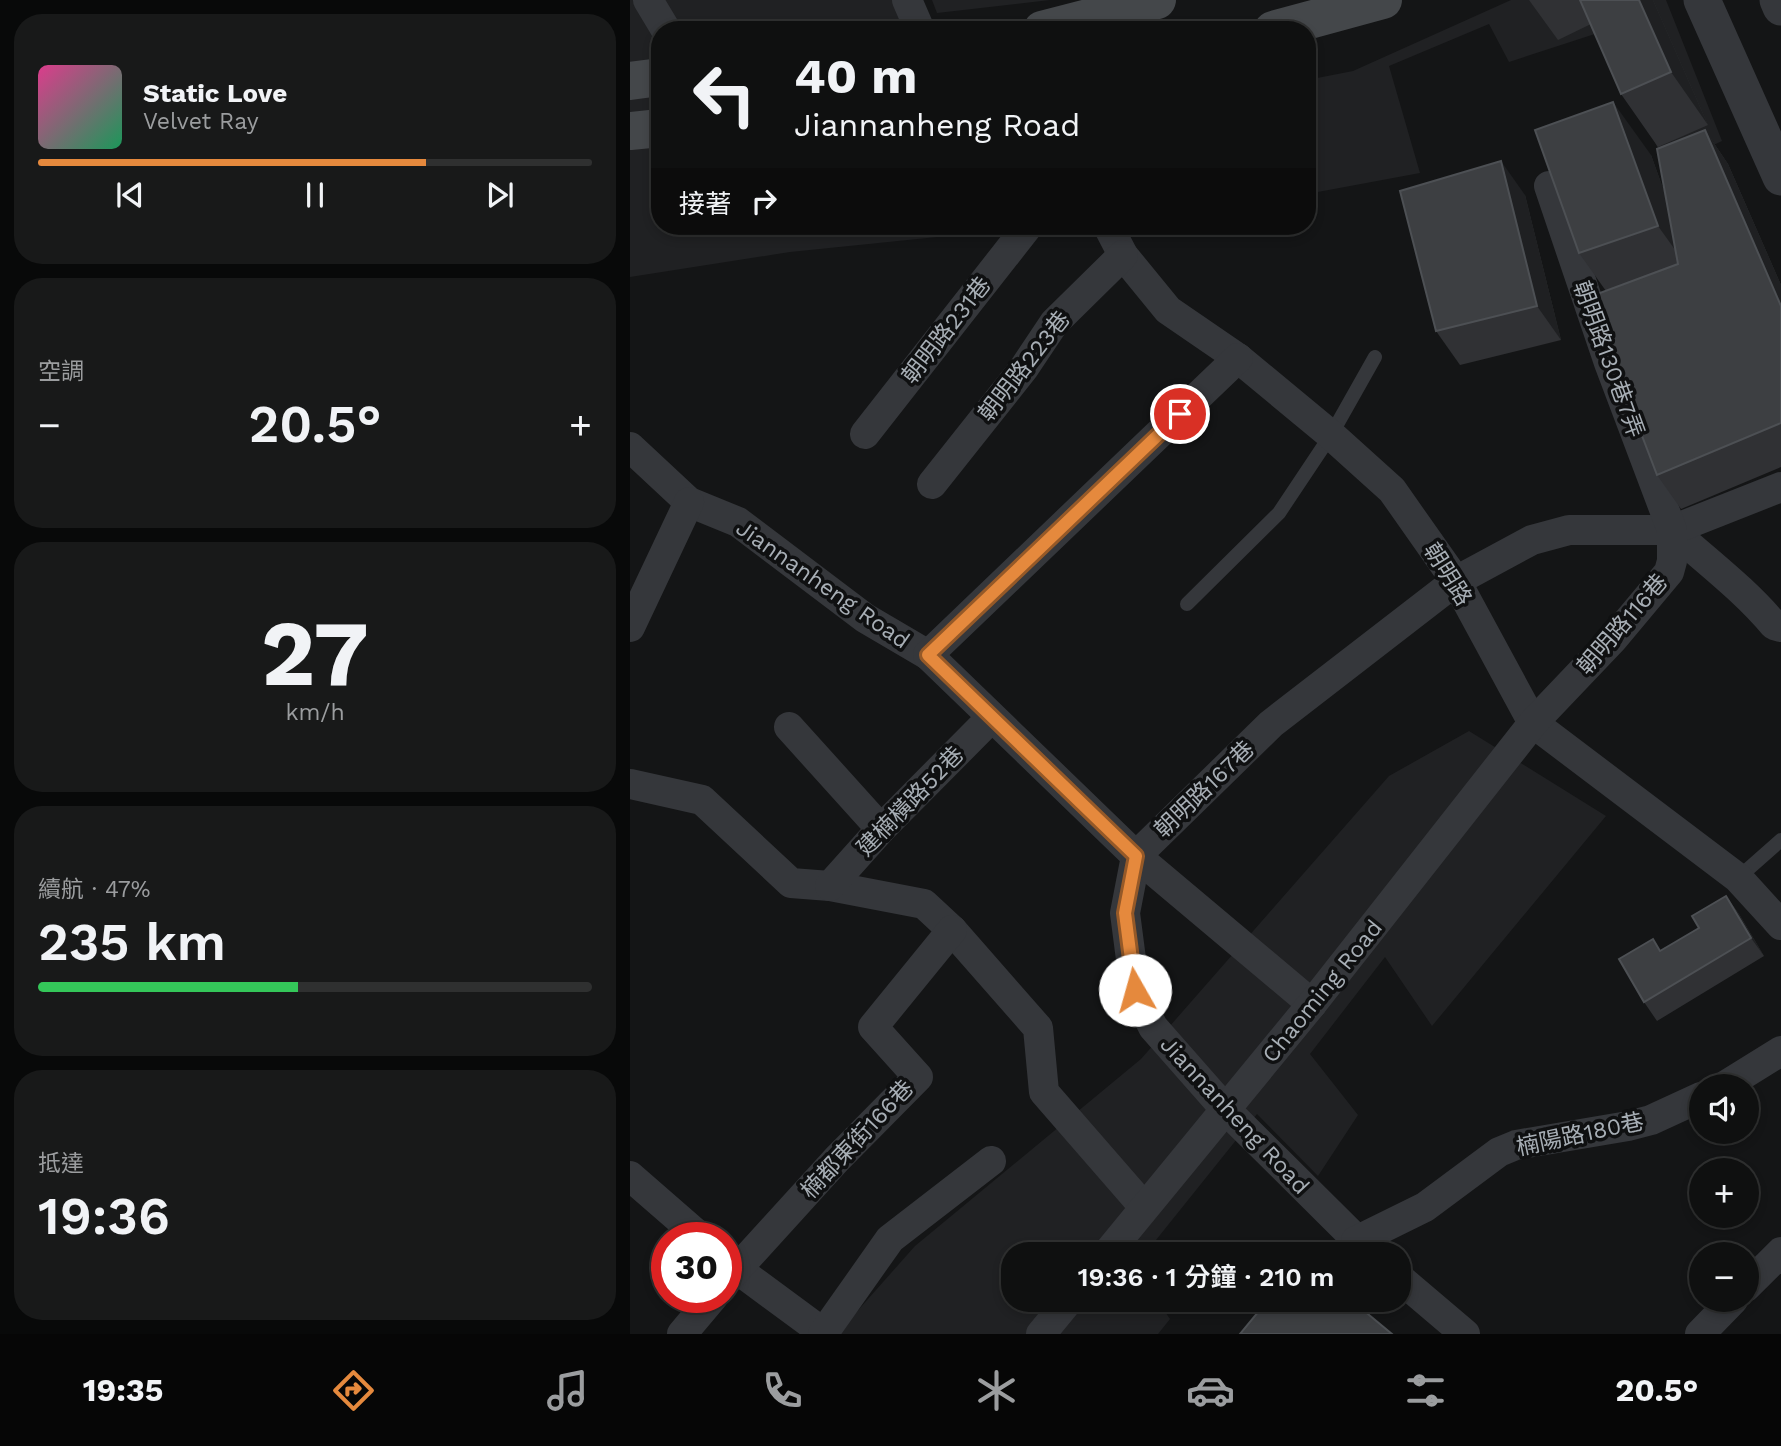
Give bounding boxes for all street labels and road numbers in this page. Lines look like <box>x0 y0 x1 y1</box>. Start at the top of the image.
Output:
street label: 朝明路231巷 <box>896 272 996 389</box>
street label: 朝明路130巷7弄 <box>1568 277 1649 441</box>
street label: 朝明路223巷 <box>973 306 1076 427</box>
street label: Jiannanheng Road <box>731 514 915 654</box>
street label: 朝明路 <box>1418 538 1477 611</box>
street label: 朝明路116巷 <box>1572 569 1673 680</box>
street label: 朝明路167巷 <box>1149 735 1260 843</box>
street label: 建楠橫路52巷 <box>851 741 969 862</box>
street label: Chaoming Road <box>1257 915 1388 1068</box>
street label: Jiannanheng Road <box>1155 1031 1315 1200</box>
street label: 楠都東街166巷 <box>796 1075 919 1204</box>
street label: 楠陽路180巷 <box>1514 1108 1646 1161</box>

